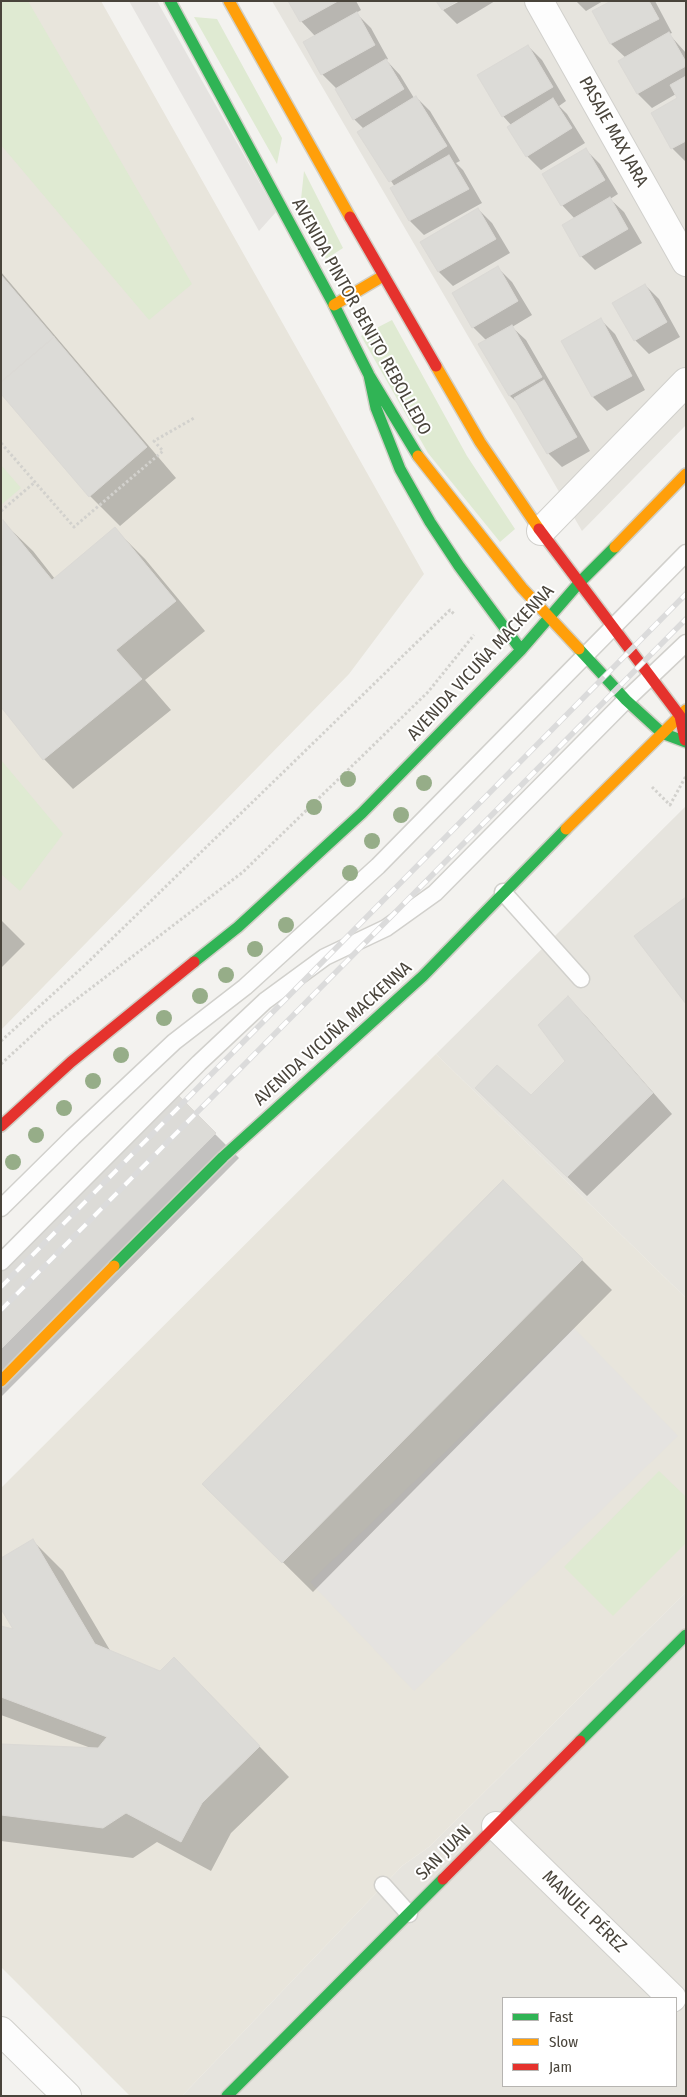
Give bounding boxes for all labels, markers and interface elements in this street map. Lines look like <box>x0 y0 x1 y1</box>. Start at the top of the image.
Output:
street label: PASAJE MAX JARA <box>574 73 652 191</box>
street label: AVENIDA PINTOR BENITO REBOLLEDO <box>287 195 435 439</box>
street label: AVENIDA VICUÑA MACKENNA <box>403 581 559 745</box>
street label: AVENIDA VICUÑA MACKENNA <box>250 957 416 1111</box>
street label: SAN JUAN <box>412 1821 476 1885</box>
street label: MANUEL PÉREZ <box>537 1866 631 1958</box>
legend <box>502 1997 677 2087</box>
text: Fast <box>549 2008 573 2026</box>
text: Slow <box>549 2033 578 2051</box>
text: Jam <box>549 2058 572 2076</box>

